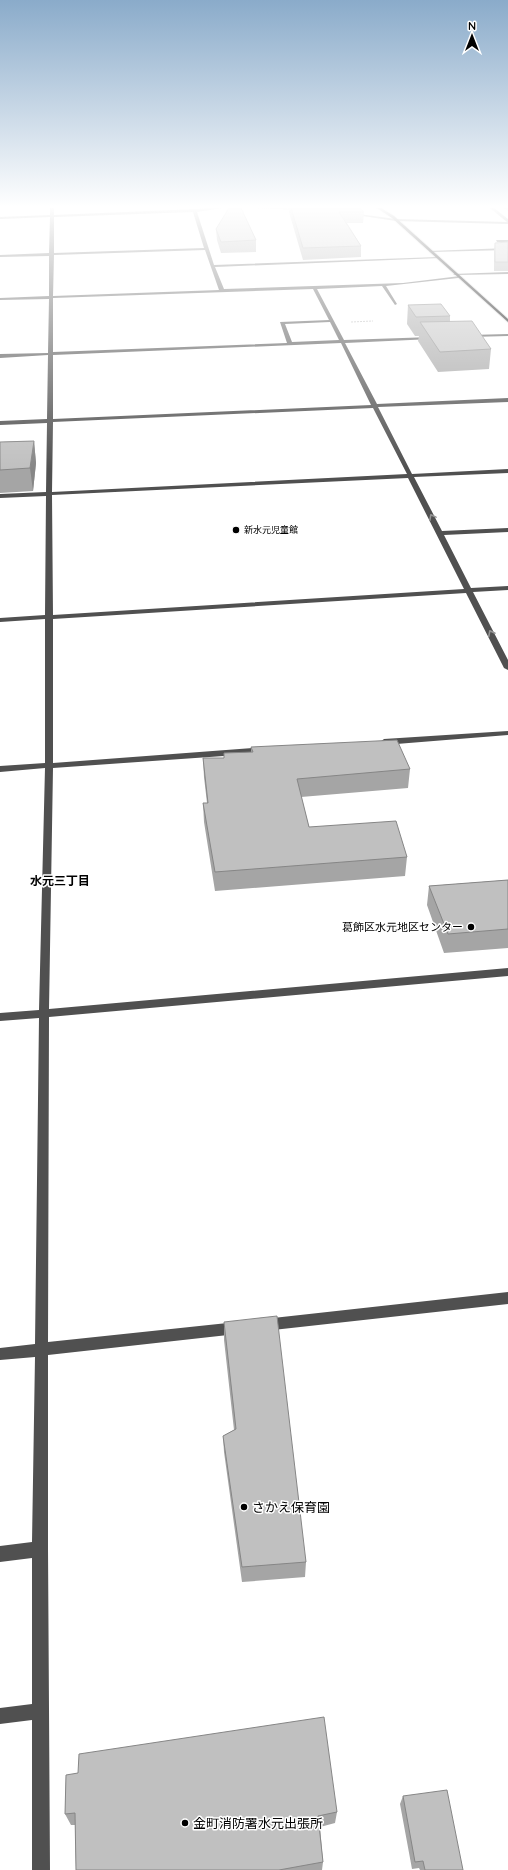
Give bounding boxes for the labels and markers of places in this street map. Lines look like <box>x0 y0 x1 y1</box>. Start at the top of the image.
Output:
place label: 新水元児童館 <box>244 524 298 535</box>
marker: 新水元児童館 <box>231 525 241 535</box>
place label: 葛飾区水元地区センター <box>342 920 463 934</box>
marker: 葛飾区水元地区センター <box>466 922 476 932</box>
place label: さかえ保育園 <box>252 1499 330 1515</box>
marker: さかえ保育園 <box>239 1502 249 1512</box>
place label: 金町消防署水元出張所 <box>193 1815 323 1831</box>
marker: 金町消防署水元出張所 <box>180 1818 190 1828</box>

